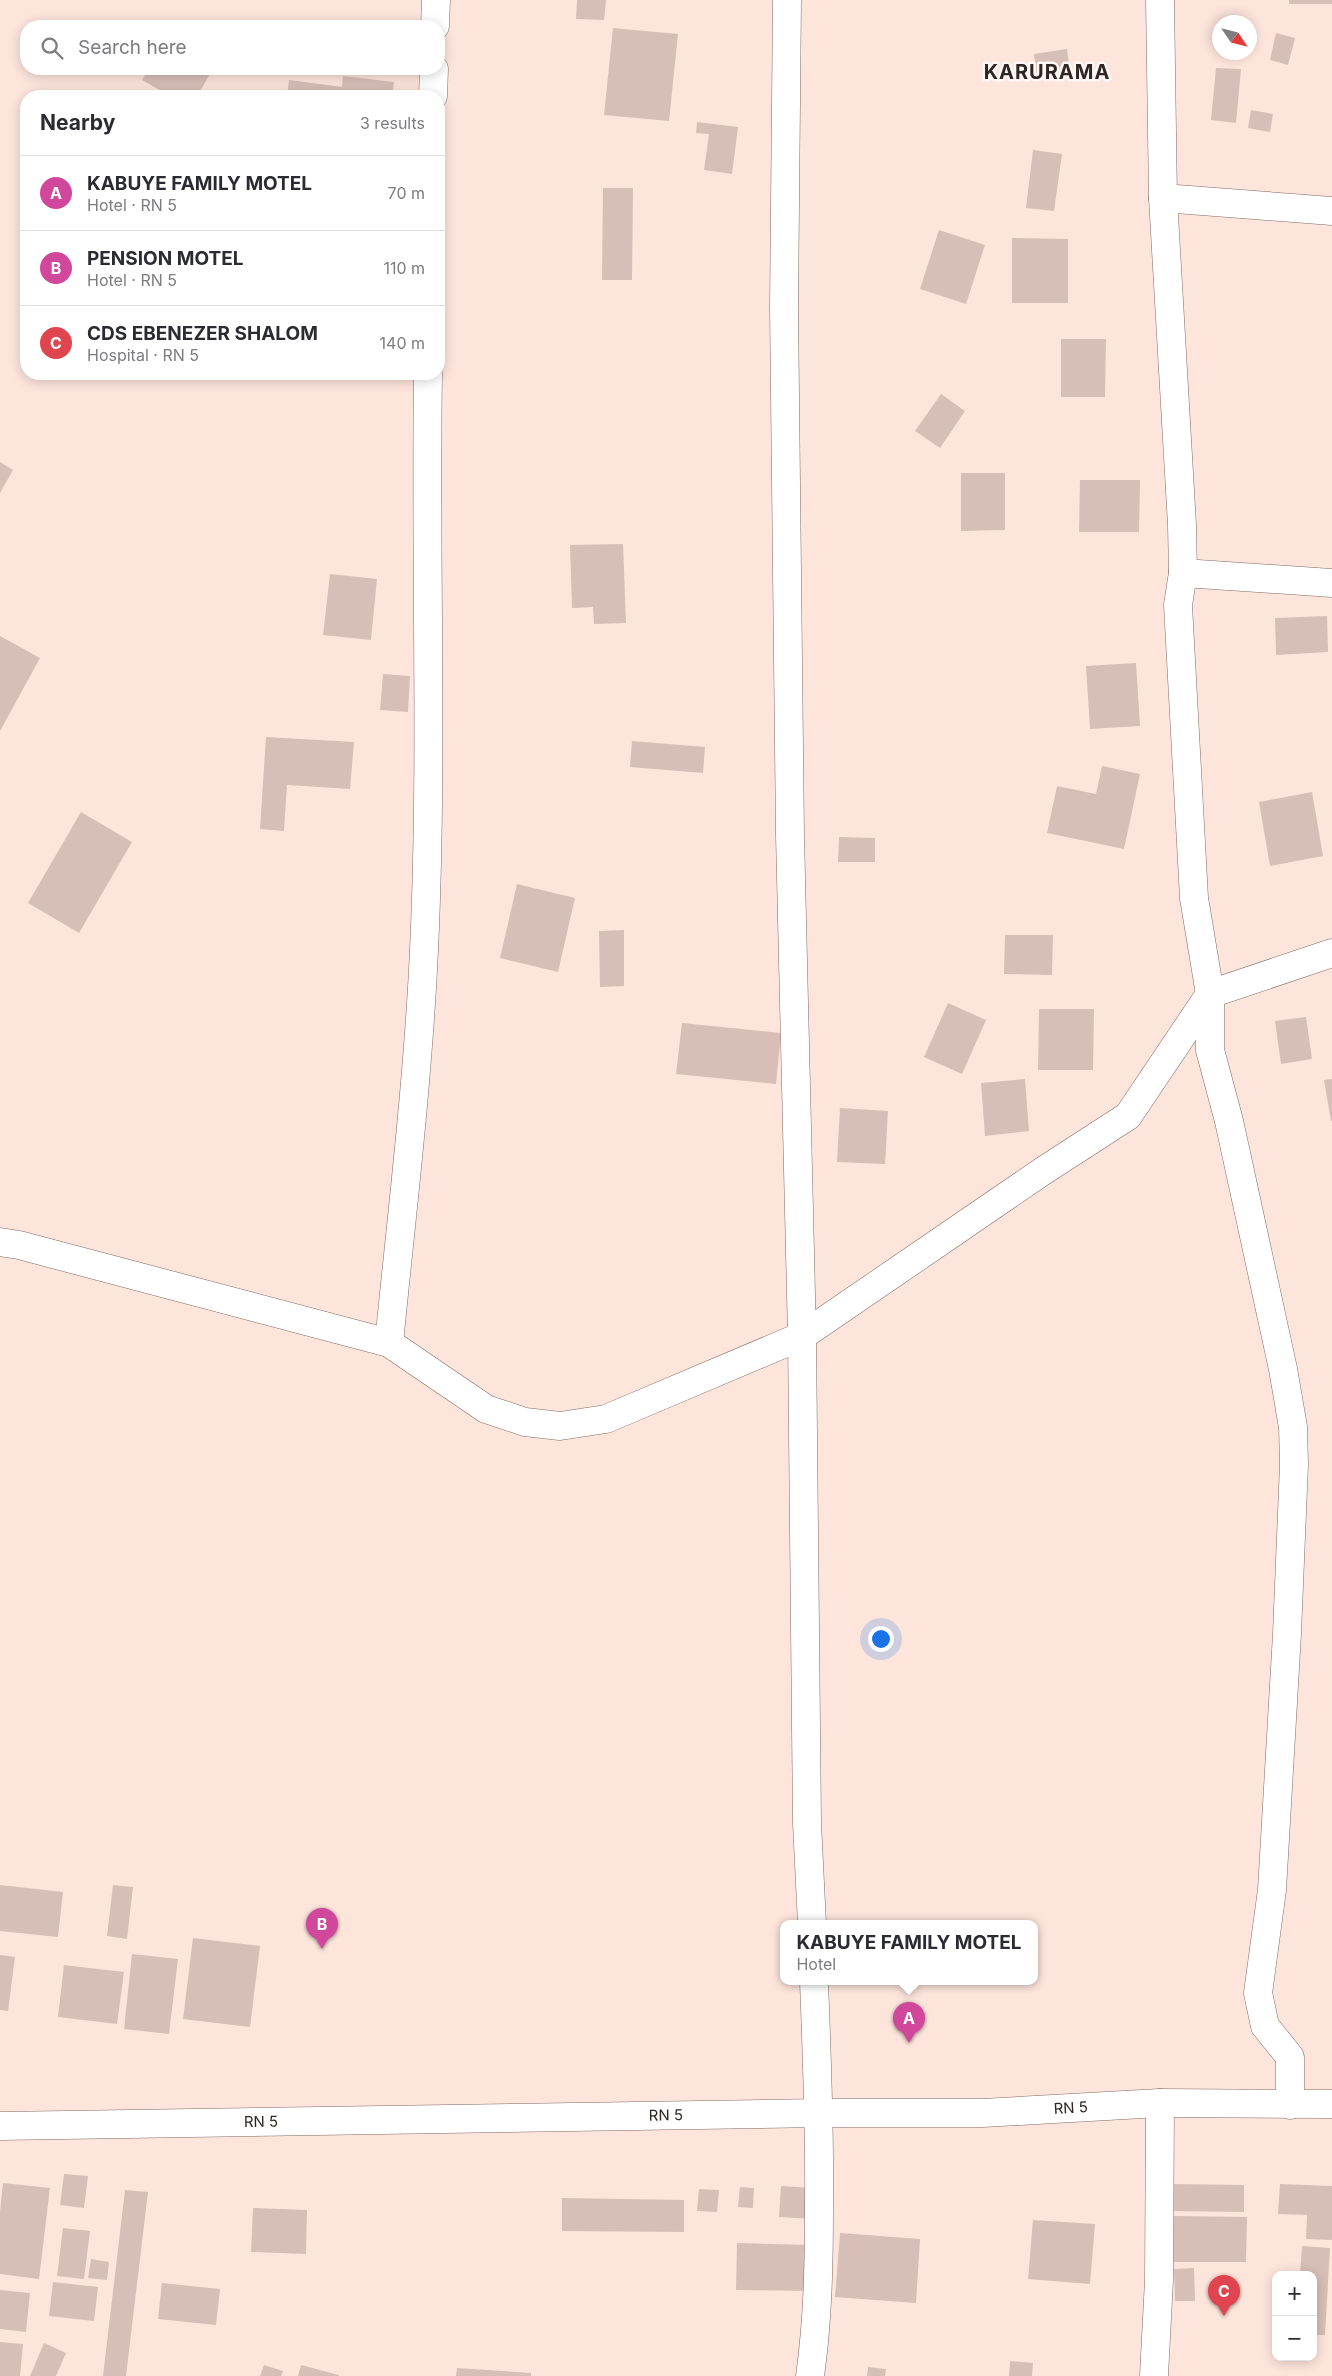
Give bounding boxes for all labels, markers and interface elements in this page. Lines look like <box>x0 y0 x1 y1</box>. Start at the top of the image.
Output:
north arrow <box>1212 15 1257 60</box>
search box <box>20 20 445 75</box>
icon: search <box>38 34 66 62</box>
text: Search here <box>78 36 187 59</box>
district label: KARURAMA <box>984 60 1110 84</box>
text: Nearby <box>40 110 115 135</box>
text: 3 results <box>360 113 425 133</box>
text: KABUYE FAMILY MOTEL <box>87 172 312 195</box>
text: A <box>50 183 62 203</box>
text: 70 m <box>388 183 425 203</box>
text: Hotel · RN 5 <box>87 195 177 215</box>
text: PENSION MOTEL <box>87 247 243 270</box>
text: B <box>51 258 61 278</box>
text: 110 m <box>383 258 425 278</box>
text: Hotel · RN 5 <box>87 270 177 290</box>
text: CDS EBENEZER SHALOM <box>87 322 318 345</box>
text: C <box>50 333 62 353</box>
text: 140 m <box>380 333 425 353</box>
text: Hospital · RN 5 <box>87 345 199 365</box>
your location <box>868 1626 894 1652</box>
pin: B <box>306 1908 338 1949</box>
popup <box>780 1920 1038 1985</box>
text: KABUYE FAMILY MOTEL <box>796 1931 1022 1954</box>
text: Hotel <box>796 1954 836 1974</box>
pin: A <box>893 2002 925 2043</box>
street label: RN 5 <box>1053 2097 1088 2118</box>
street label: RN 5 <box>649 2105 683 2125</box>
street label: RN 5 <box>244 2112 278 2131</box>
map controls <box>1272 2271 1317 2361</box>
button: + <box>1272 2271 1317 2316</box>
pin: C <box>1208 2275 1240 2316</box>
button: − <box>1272 2316 1317 2361</box>

